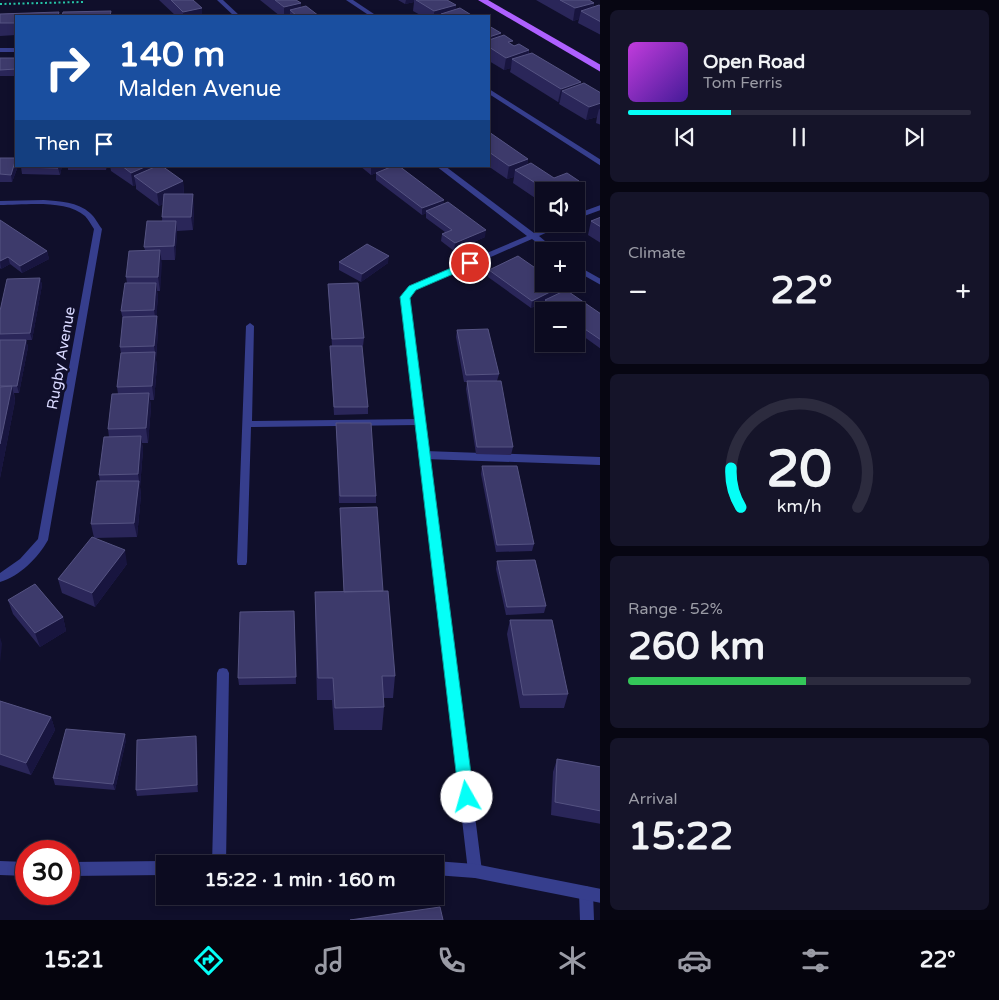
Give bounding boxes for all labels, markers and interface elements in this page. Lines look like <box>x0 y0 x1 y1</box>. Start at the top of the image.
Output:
text: 140 m <box>118 34 225 76</box>
icon: right <box>35 35 100 100</box>
text: Open Road <box>703 51 805 73</box>
text: Tom Ferris <box>703 73 782 93</box>
text: Malden Avenue <box>118 76 281 102</box>
icon: previous <box>671 123 699 151</box>
icon: pause <box>785 123 813 151</box>
icon: next <box>900 123 928 151</box>
icon: arrive <box>90 130 118 158</box>
text: Then <box>35 133 80 155</box>
map controls <box>535 182 585 352</box>
button: sound <box>535 182 585 232</box>
pin <box>449 242 491 284</box>
button: + <box>535 242 585 292</box>
text: Climate <box>628 243 686 263</box>
icon: arrive <box>456 249 484 277</box>
text: 22° <box>771 268 833 314</box>
text: − <box>628 275 648 309</box>
text: + <box>955 275 971 309</box>
button: − <box>535 302 585 352</box>
street label: Rugby Avenue <box>43 305 79 411</box>
text: 20 <box>767 438 832 501</box>
text: km/h <box>777 496 822 517</box>
text: Range · 52% <box>628 599 723 619</box>
text: 260 km <box>628 624 765 670</box>
position arrow <box>440 770 492 822</box>
text: Arrival <box>628 789 677 809</box>
text: 15:22 <box>628 814 733 860</box>
speed limit sign: 30 <box>15 840 80 905</box>
text: 15:22 · 1 min · 160 m <box>204 869 396 891</box>
icon: directions <box>191 943 226 978</box>
icon: music <box>312 943 347 978</box>
icon: phone <box>434 943 469 978</box>
icon: climate <box>555 943 590 978</box>
icon: car <box>677 943 712 978</box>
icon: filters <box>798 943 833 978</box>
text: 15:21 <box>43 947 104 973</box>
text: 22° <box>920 947 956 973</box>

